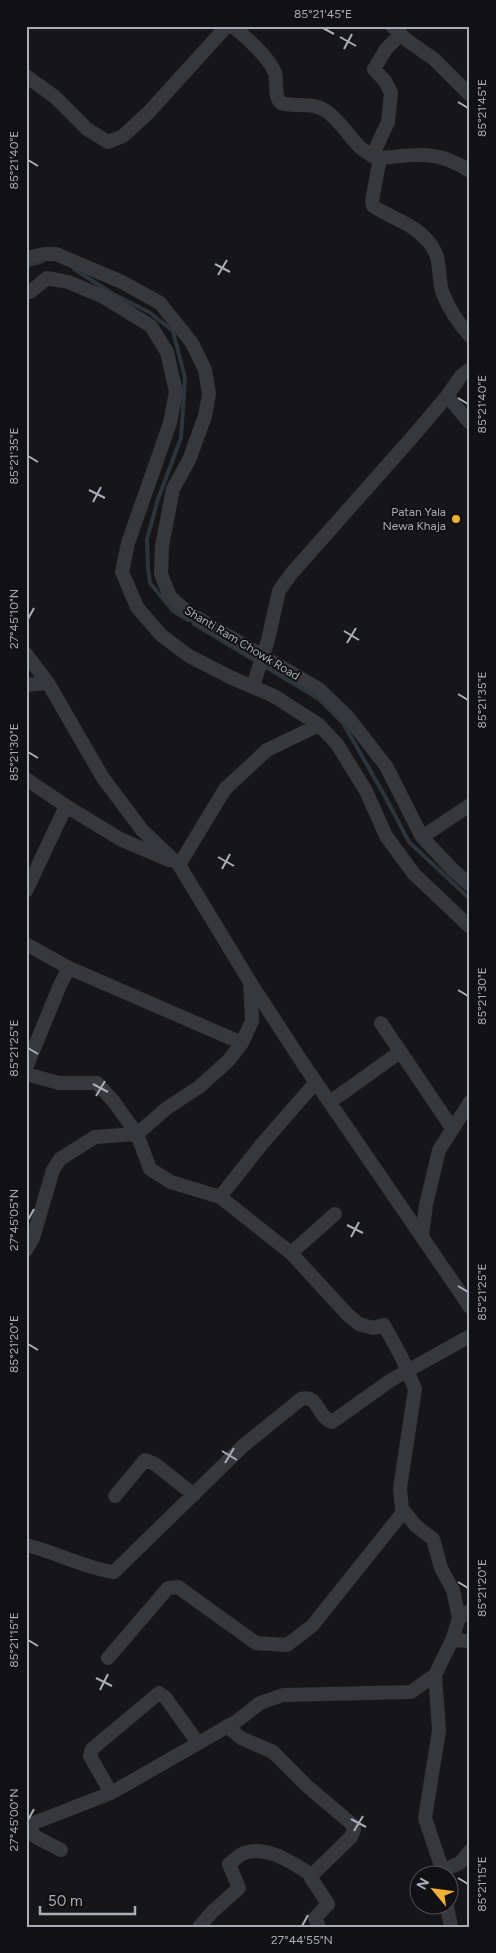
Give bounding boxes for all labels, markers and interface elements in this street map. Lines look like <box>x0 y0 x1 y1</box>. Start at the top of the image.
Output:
text: 85°21'45"E <box>294 7 352 21</box>
text: 85°21'45"E <box>475 79 489 137</box>
text: 85°21'40"E <box>7 131 21 189</box>
text: 85°21'40"E <box>475 375 489 433</box>
text: 85°21'35"E <box>7 427 21 485</box>
place label: Patan Yala Newa Khaja <box>382 505 446 533</box>
marker: Patan Yala Newa Khaja <box>450 513 462 525</box>
text: 27°45'10"N <box>7 589 21 649</box>
street label: Shanti Ram Chowk Road <box>182 603 302 683</box>
text: 85°21'35"E <box>475 671 489 729</box>
text: 85°21'30"E <box>7 723 21 781</box>
text: 85°21'30"E <box>475 967 489 1025</box>
text: 85°21'25"E <box>7 1019 21 1077</box>
text: 27°45'05"N <box>7 1189 21 1251</box>
text: 85°21'25"E <box>475 1263 489 1321</box>
text: 85°21'20"E <box>7 1315 21 1373</box>
text: 85°21'20"E <box>475 1559 489 1617</box>
text: 85°21'15"E <box>7 1612 21 1668</box>
text: 27°45'00"N <box>7 1789 21 1851</box>
text: 85°21'15"E <box>475 1856 489 1912</box>
north arrow <box>408 1866 458 1916</box>
text: N <box>413 1875 433 1893</box>
scale bar <box>40 1883 135 1915</box>
text: 50 m <box>48 1892 83 1910</box>
text: 27°44'55"N <box>271 1933 333 1947</box>

